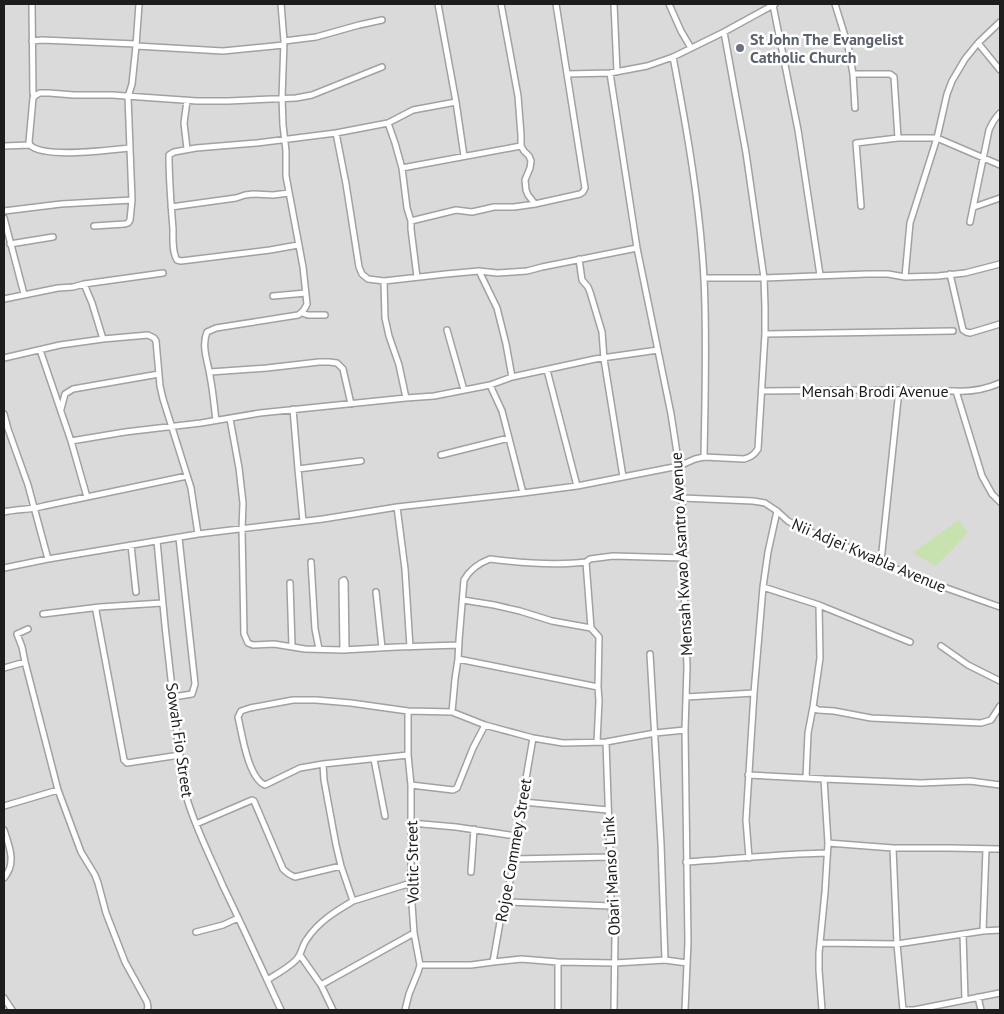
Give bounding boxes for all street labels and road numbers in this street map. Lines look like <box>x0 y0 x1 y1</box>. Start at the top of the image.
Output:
street label: Mensah Brodi Avenue <box>801 381 949 401</box>
street label: Mensah Kwao Asantro Avenue <box>666 452 696 656</box>
street label: Nii Adjei Kwabla Avenue <box>789 513 949 597</box>
street label: Sowah Fio Street <box>162 681 198 799</box>
street label: Rojoe Commey Street <box>491 776 536 923</box>
street label: Obari Manso Link <box>598 816 624 936</box>
street label: Voltic Street <box>401 820 423 905</box>

